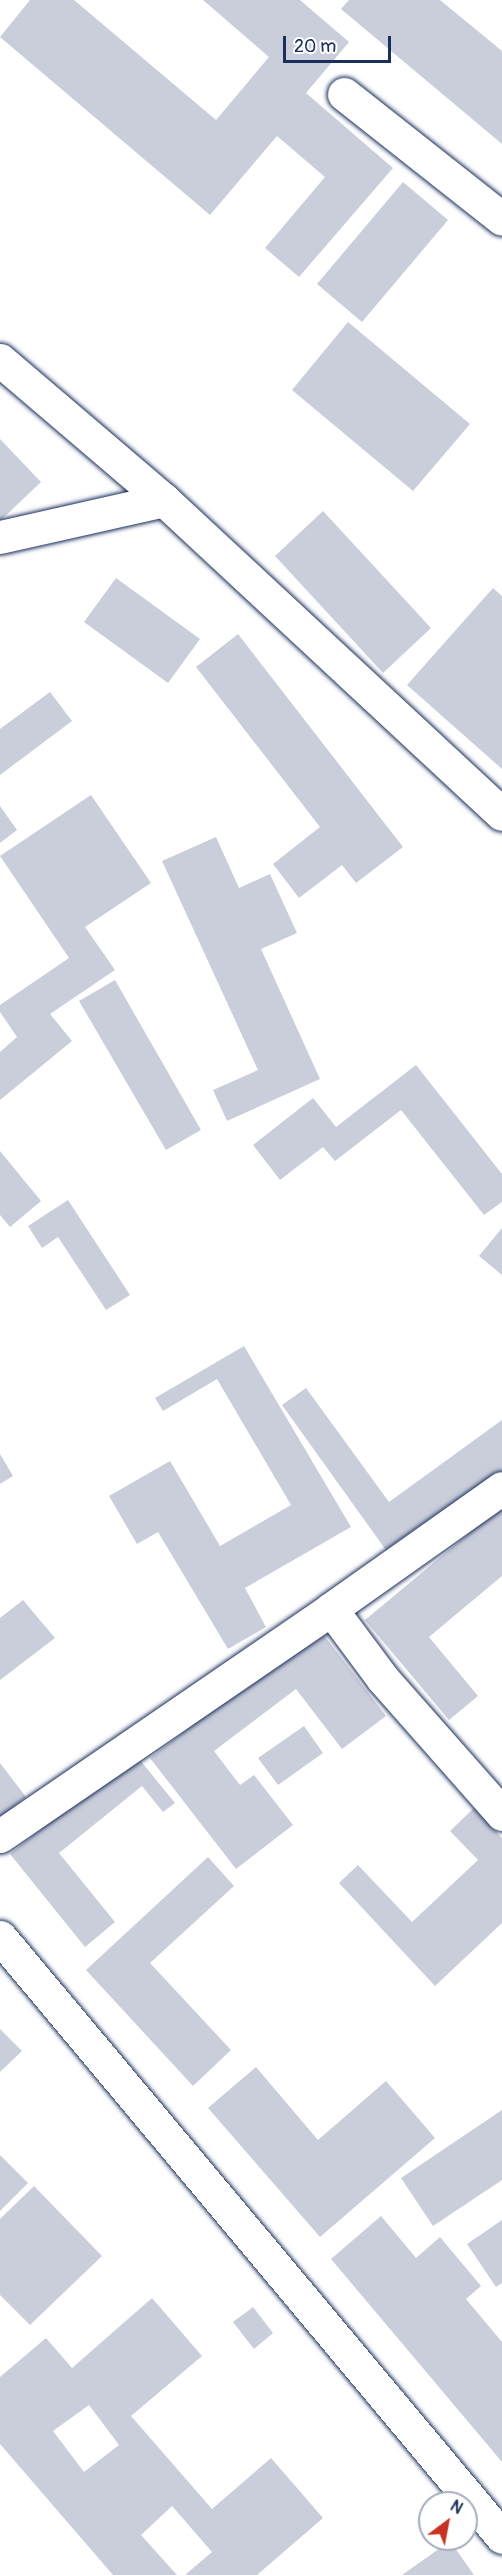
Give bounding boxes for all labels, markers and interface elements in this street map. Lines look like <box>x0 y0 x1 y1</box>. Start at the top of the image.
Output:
scale bar <box>286 24 394 62</box>
text: 20 m <box>294 35 336 58</box>
north arrow <box>418 2491 478 2551</box>
text: N <box>447 2496 466 2519</box>

